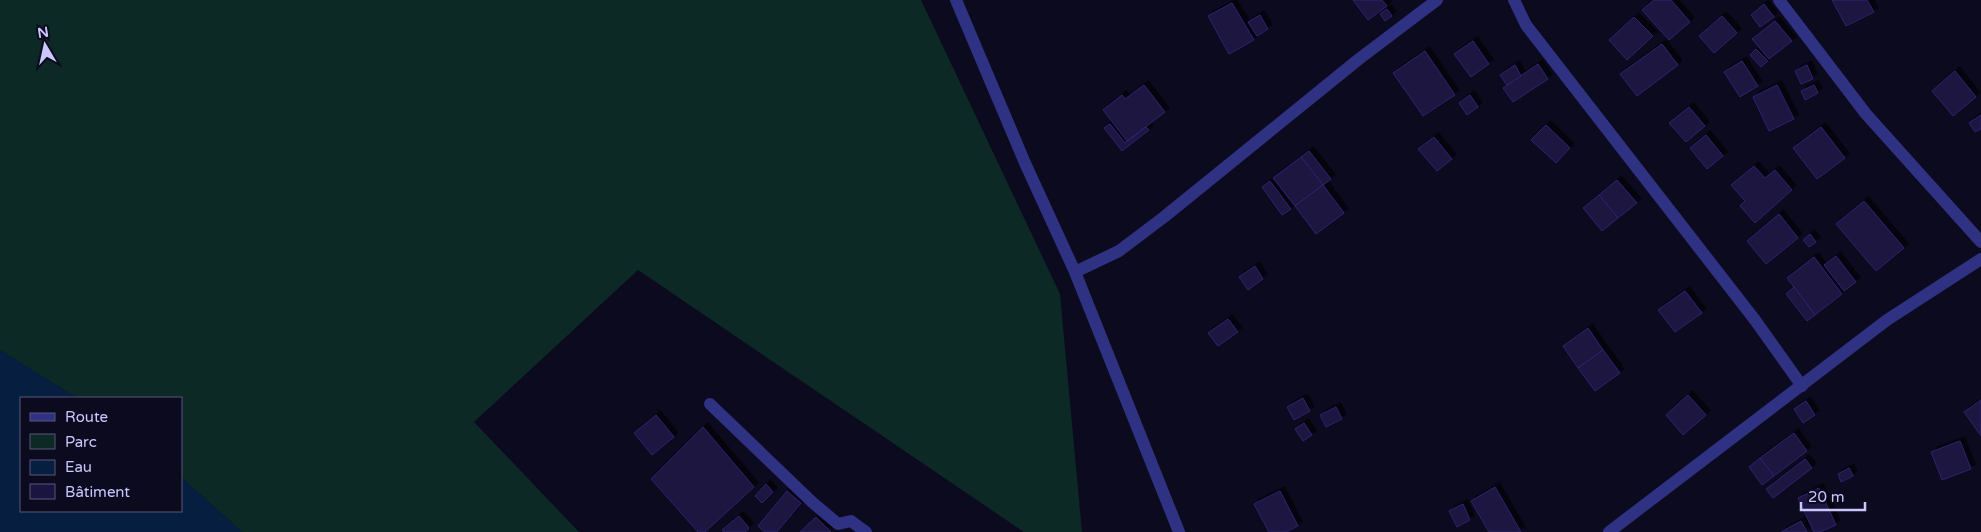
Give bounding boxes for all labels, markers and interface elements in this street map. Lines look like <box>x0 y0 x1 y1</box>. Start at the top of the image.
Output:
north arrow <box>20 20 70 70</box>
text: N <box>36 23 50 42</box>
legend <box>20 397 182 512</box>
text: Route <box>65 408 108 426</box>
text: Parc <box>65 433 97 451</box>
text: Eau <box>65 458 92 476</box>
scale bar <box>1801 480 1865 512</box>
text: Bâtiment <box>65 483 130 501</box>
text: 20 m <box>1808 488 1845 506</box>

